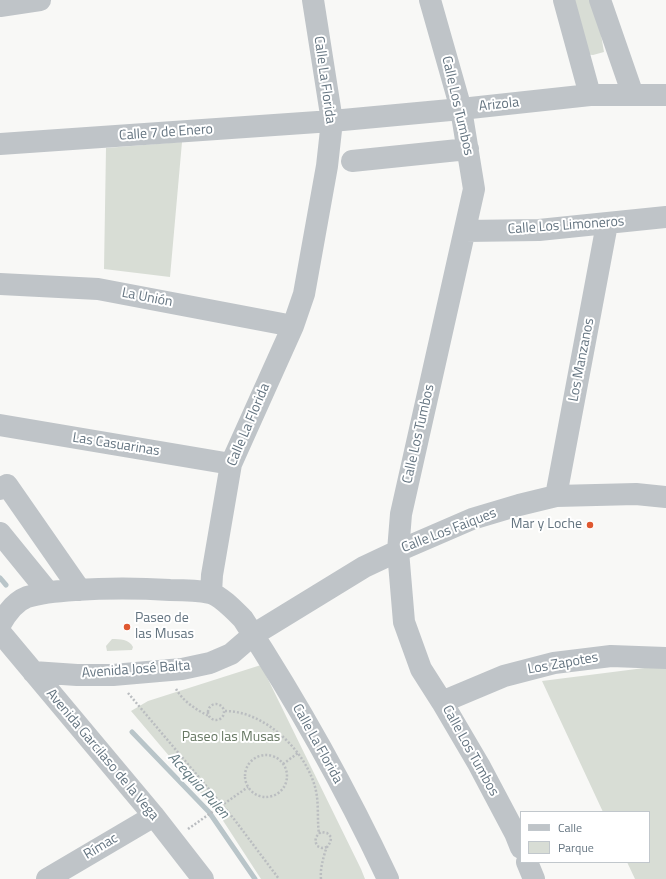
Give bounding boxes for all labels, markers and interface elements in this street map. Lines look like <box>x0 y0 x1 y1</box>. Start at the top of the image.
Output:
street label: Calle La Florida <box>310 35 338 125</box>
street label: Calle Los Tumbos <box>437 55 477 157</box>
street label: Arizola <box>478 95 520 115</box>
street label: Calle 7 de Enero <box>118 121 214 145</box>
street label: Calle Los Limoneros <box>507 214 625 238</box>
street label: La Unión <box>120 285 174 311</box>
street label: Los Manzanos <box>566 317 598 403</box>
street label: Calle La Florida <box>224 381 274 469</box>
street label: Calle Los Tumbos <box>399 383 439 485</box>
street label: Las Casuarinas <box>71 430 161 460</box>
street label: Calle Los Faiques <box>399 505 499 557</box>
place label: Mar y Loche <box>511 517 582 533</box>
marker: Mar y Loche <box>585 520 595 530</box>
place label: Paseo de las Musas <box>135 611 194 644</box>
marker: Paseo de las Musas <box>122 622 132 632</box>
street label: Los Zapotes <box>526 650 600 678</box>
street label: Avenida José Balta <box>81 658 191 682</box>
street label: Avenida Garcilaso de la Vega <box>42 686 162 824</box>
street label: Calle La Florida <box>288 701 346 787</box>
street label: Calle Los Tumbos <box>438 703 502 799</box>
park label: Paseo las Musas <box>182 730 280 746</box>
water label: Acequia Pulen <box>163 749 233 823</box>
legend <box>520 811 650 863</box>
text: Calle <box>558 818 582 837</box>
street label: Rímac <box>81 830 121 864</box>
text: Parque <box>558 838 594 857</box>

